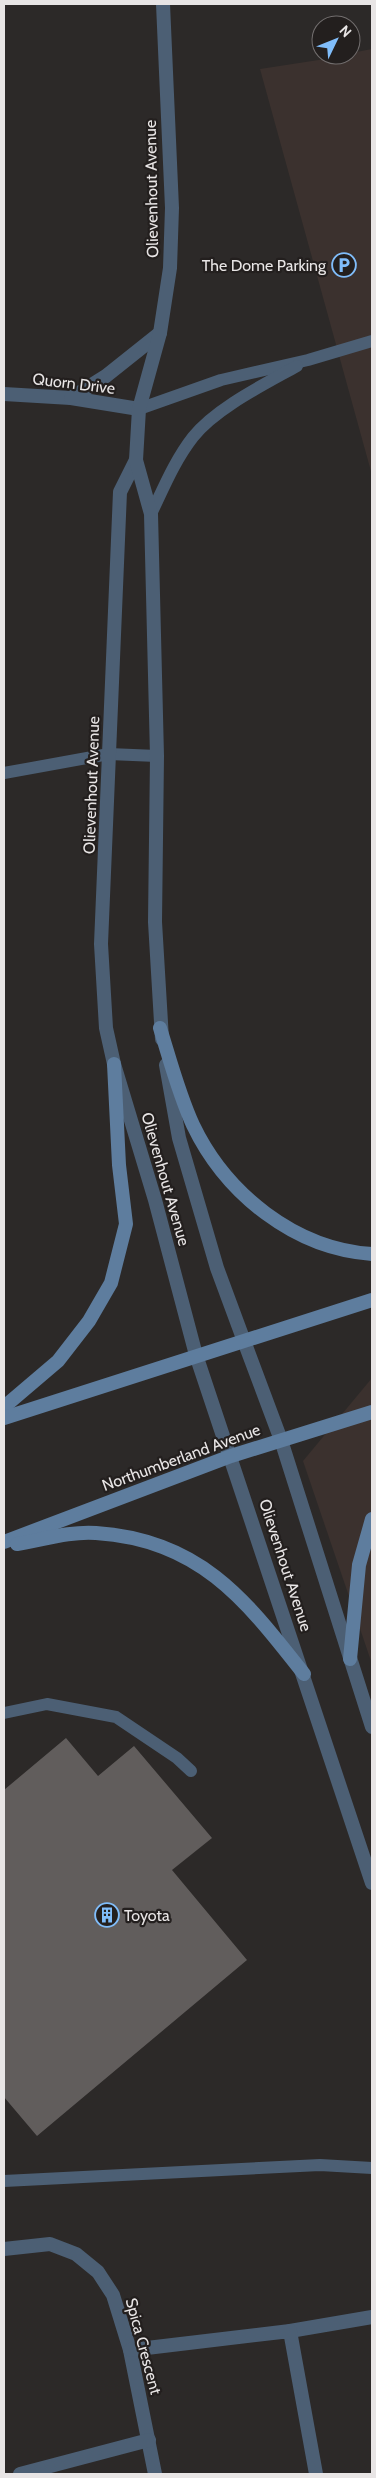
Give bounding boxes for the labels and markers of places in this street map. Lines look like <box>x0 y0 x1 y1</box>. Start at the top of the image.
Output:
parking icon: The Dome Parking <box>331 252 357 278</box>
place label: The Dome Parking <box>202 256 327 275</box>
building icon: Toyota <box>94 1902 120 1928</box>
place label: Toyota <box>124 1906 170 1925</box>

